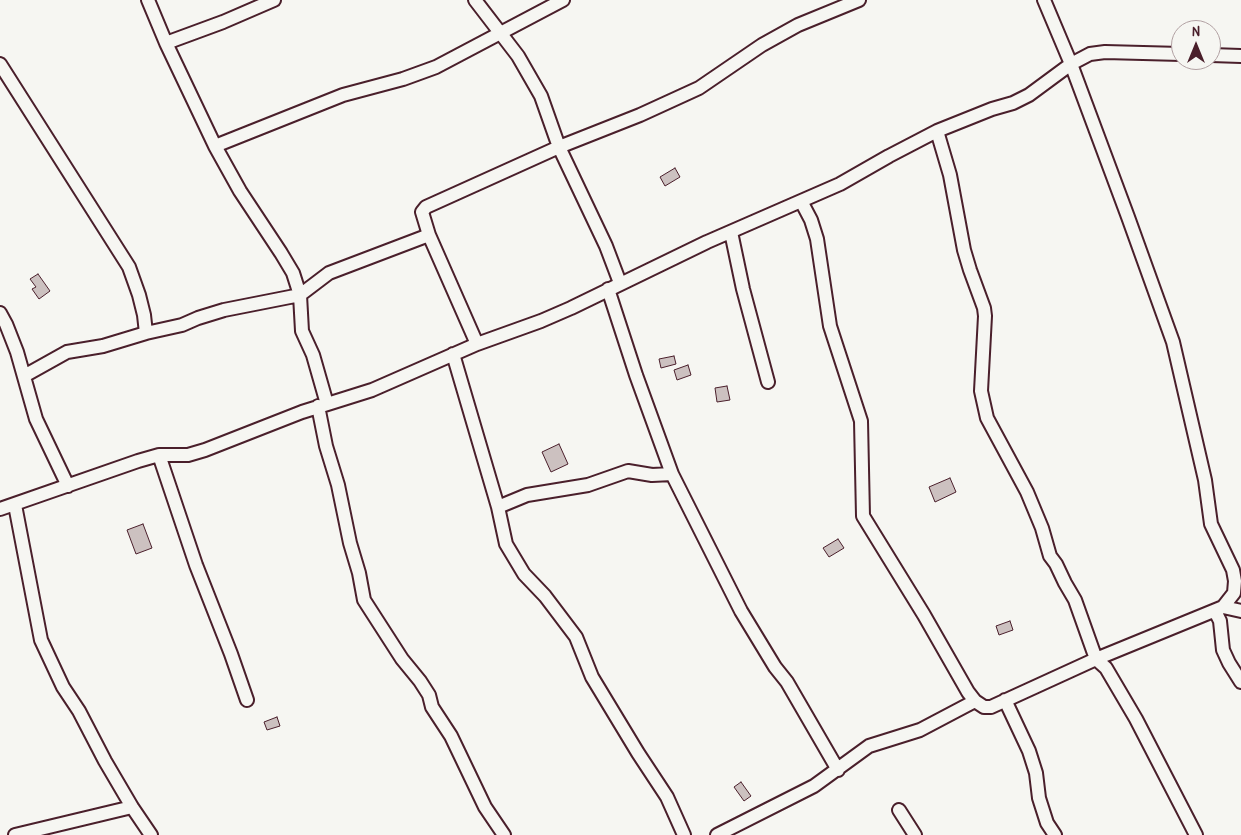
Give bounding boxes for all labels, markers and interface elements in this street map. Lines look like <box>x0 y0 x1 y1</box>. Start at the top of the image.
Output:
north arrow <box>1171 20 1221 70</box>
text: N <box>1192 21 1200 40</box>

